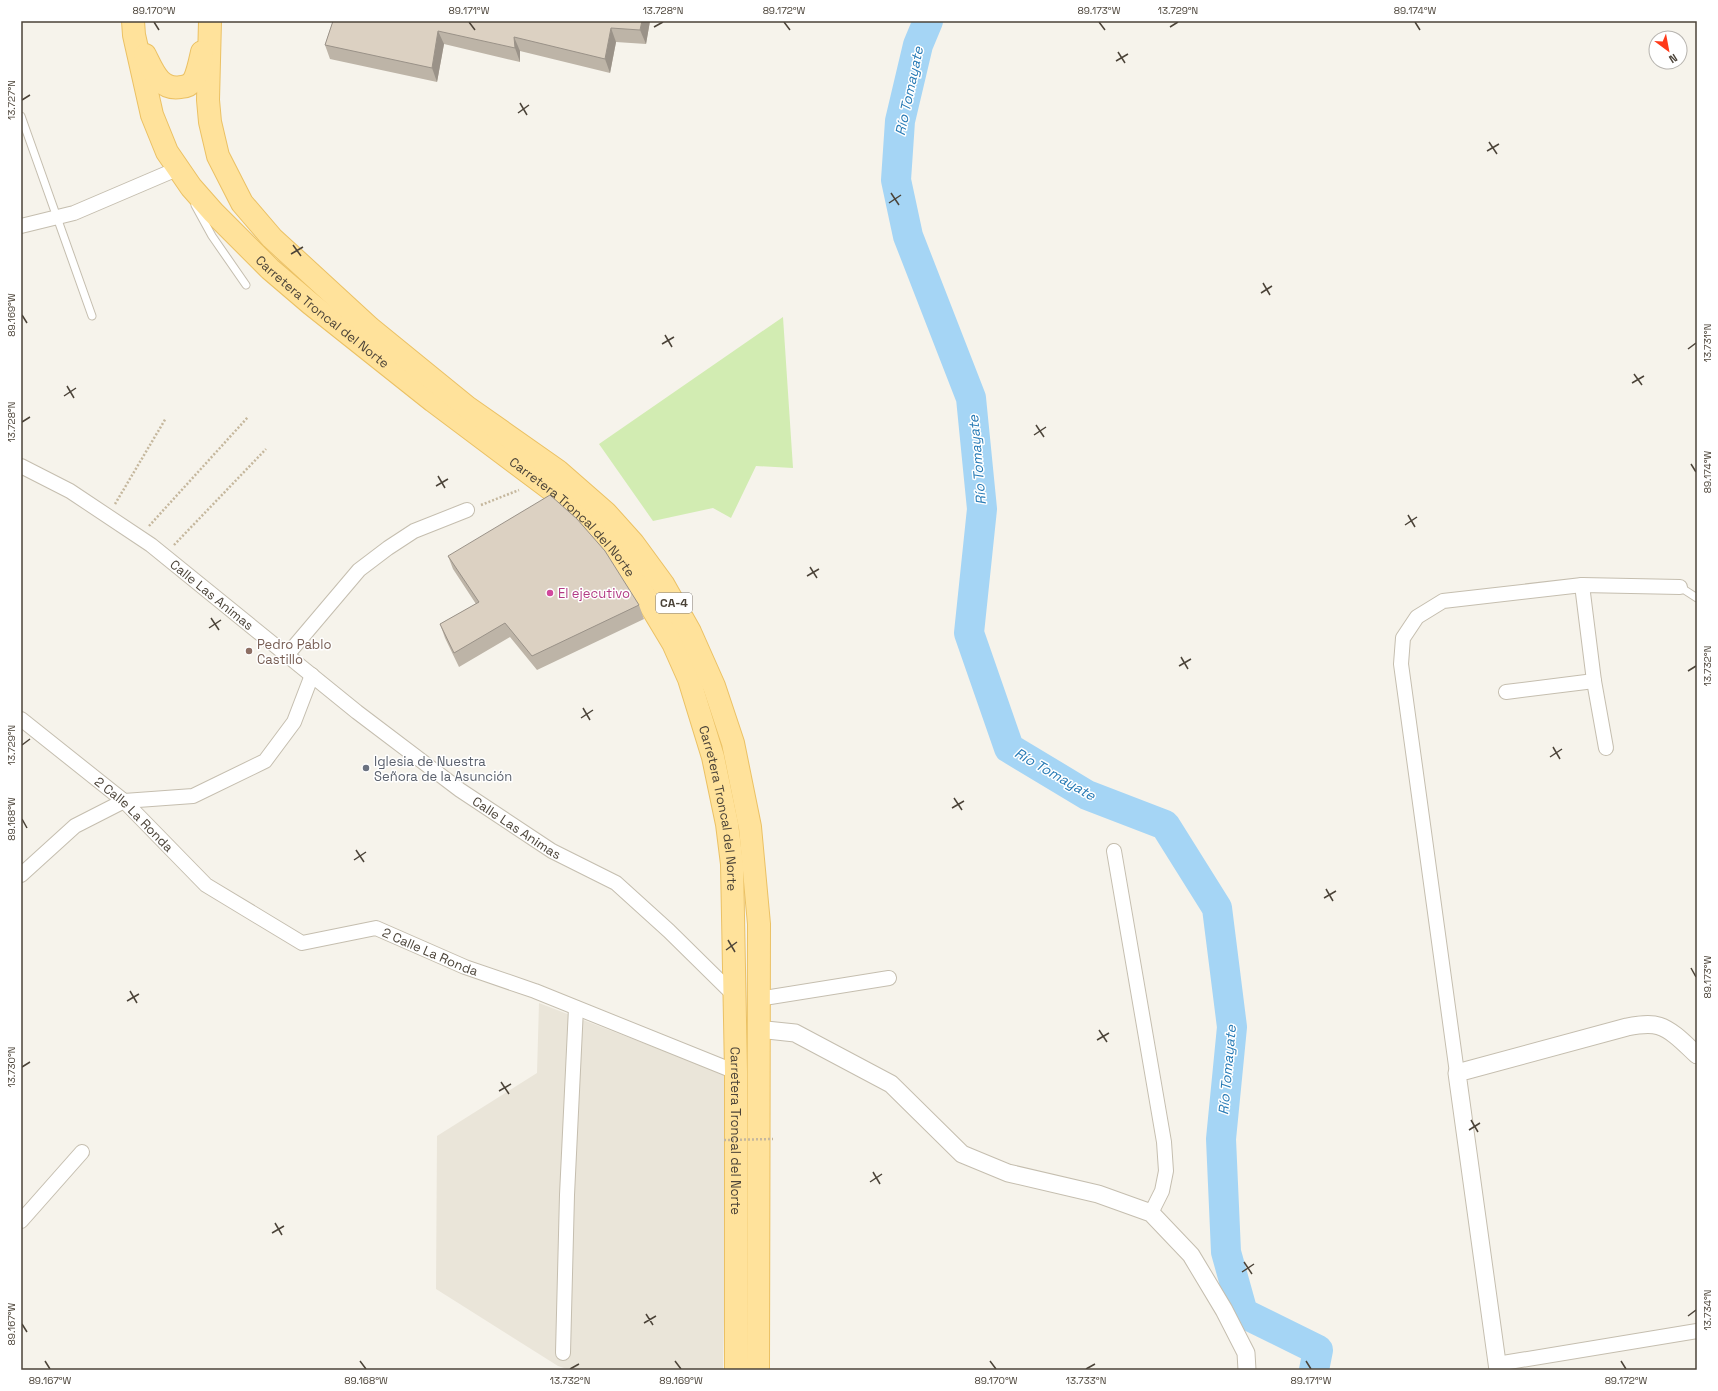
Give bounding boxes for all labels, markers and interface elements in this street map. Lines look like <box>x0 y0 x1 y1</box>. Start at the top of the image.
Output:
text: 89.170°W <box>132 4 176 17</box>
text: 89.171°W <box>449 4 490 17</box>
text: 13.728°N <box>643 4 683 17</box>
text: 89.172°W <box>763 4 806 17</box>
text: 89.173°W <box>1078 4 1121 17</box>
text: 13.729°N <box>1158 4 1198 17</box>
text: 89.174°W <box>1394 4 1436 17</box>
north arrow <box>1648 30 1688 70</box>
water label: Río Tomayate <box>891 44 927 137</box>
text: N <box>1666 51 1680 66</box>
text: 13.727°N <box>5 80 18 120</box>
street label: Carretera Troncal del Norte <box>252 251 393 372</box>
text: 89.169°W <box>5 293 18 337</box>
text: 13.731°N <box>1701 324 1714 362</box>
text: 13.728°N <box>5 402 18 442</box>
water label: Río Tomayate <box>964 414 990 506</box>
text: 89.174°W <box>1701 451 1714 493</box>
street label: Carretera Troncal del Norte <box>506 453 639 580</box>
street label: Calle Las Animas <box>167 556 257 634</box>
place label: El ejecutivo <box>558 585 630 602</box>
marker: El ejecutivo <box>545 588 555 598</box>
road number: CA-4 <box>656 593 692 613</box>
place label: Pedro Pablo Castillo <box>257 636 331 668</box>
marker: Pedro Pablo Castillo <box>244 646 254 656</box>
text: 13.732°N <box>1701 646 1714 686</box>
street label: Carretera Troncal del Norte <box>695 723 741 891</box>
text: 13.729°N <box>5 725 18 765</box>
water label: Río Tomayate <box>1011 744 1099 805</box>
place label: Iglesia de Nuestra Señora de la Asunción <box>374 753 512 785</box>
marker: Iglesia de Nuestra Señora de la Asunción <box>361 763 371 773</box>
street label: 2 Calle La Ronda <box>91 773 178 856</box>
street label: Calle Las Animas <box>469 792 564 863</box>
text: 89.168°W <box>5 797 18 841</box>
street label: 2 Calle La Ronda <box>380 923 481 980</box>
text: 89.173°W <box>1701 955 1714 998</box>
water label: Río Tomayate <box>1214 1024 1240 1116</box>
street label: Carretera Troncal del Norte <box>727 1046 745 1215</box>
text: 13.730°N <box>5 1047 18 1087</box>
text: 13.734°N <box>1701 1290 1714 1330</box>
text: 89.167°W <box>5 1302 18 1345</box>
text: 89.167°W <box>29 1374 72 1387</box>
text: 89.168°W <box>344 1374 388 1387</box>
text: 13.732°N <box>550 1374 590 1387</box>
text: 89.169°W <box>659 1374 703 1387</box>
text: 89.170°W <box>974 1374 1018 1387</box>
text: 13.733°N <box>1066 1374 1106 1387</box>
text: 89.171°W <box>1291 1374 1332 1387</box>
text: 89.172°W <box>1605 1374 1648 1387</box>

